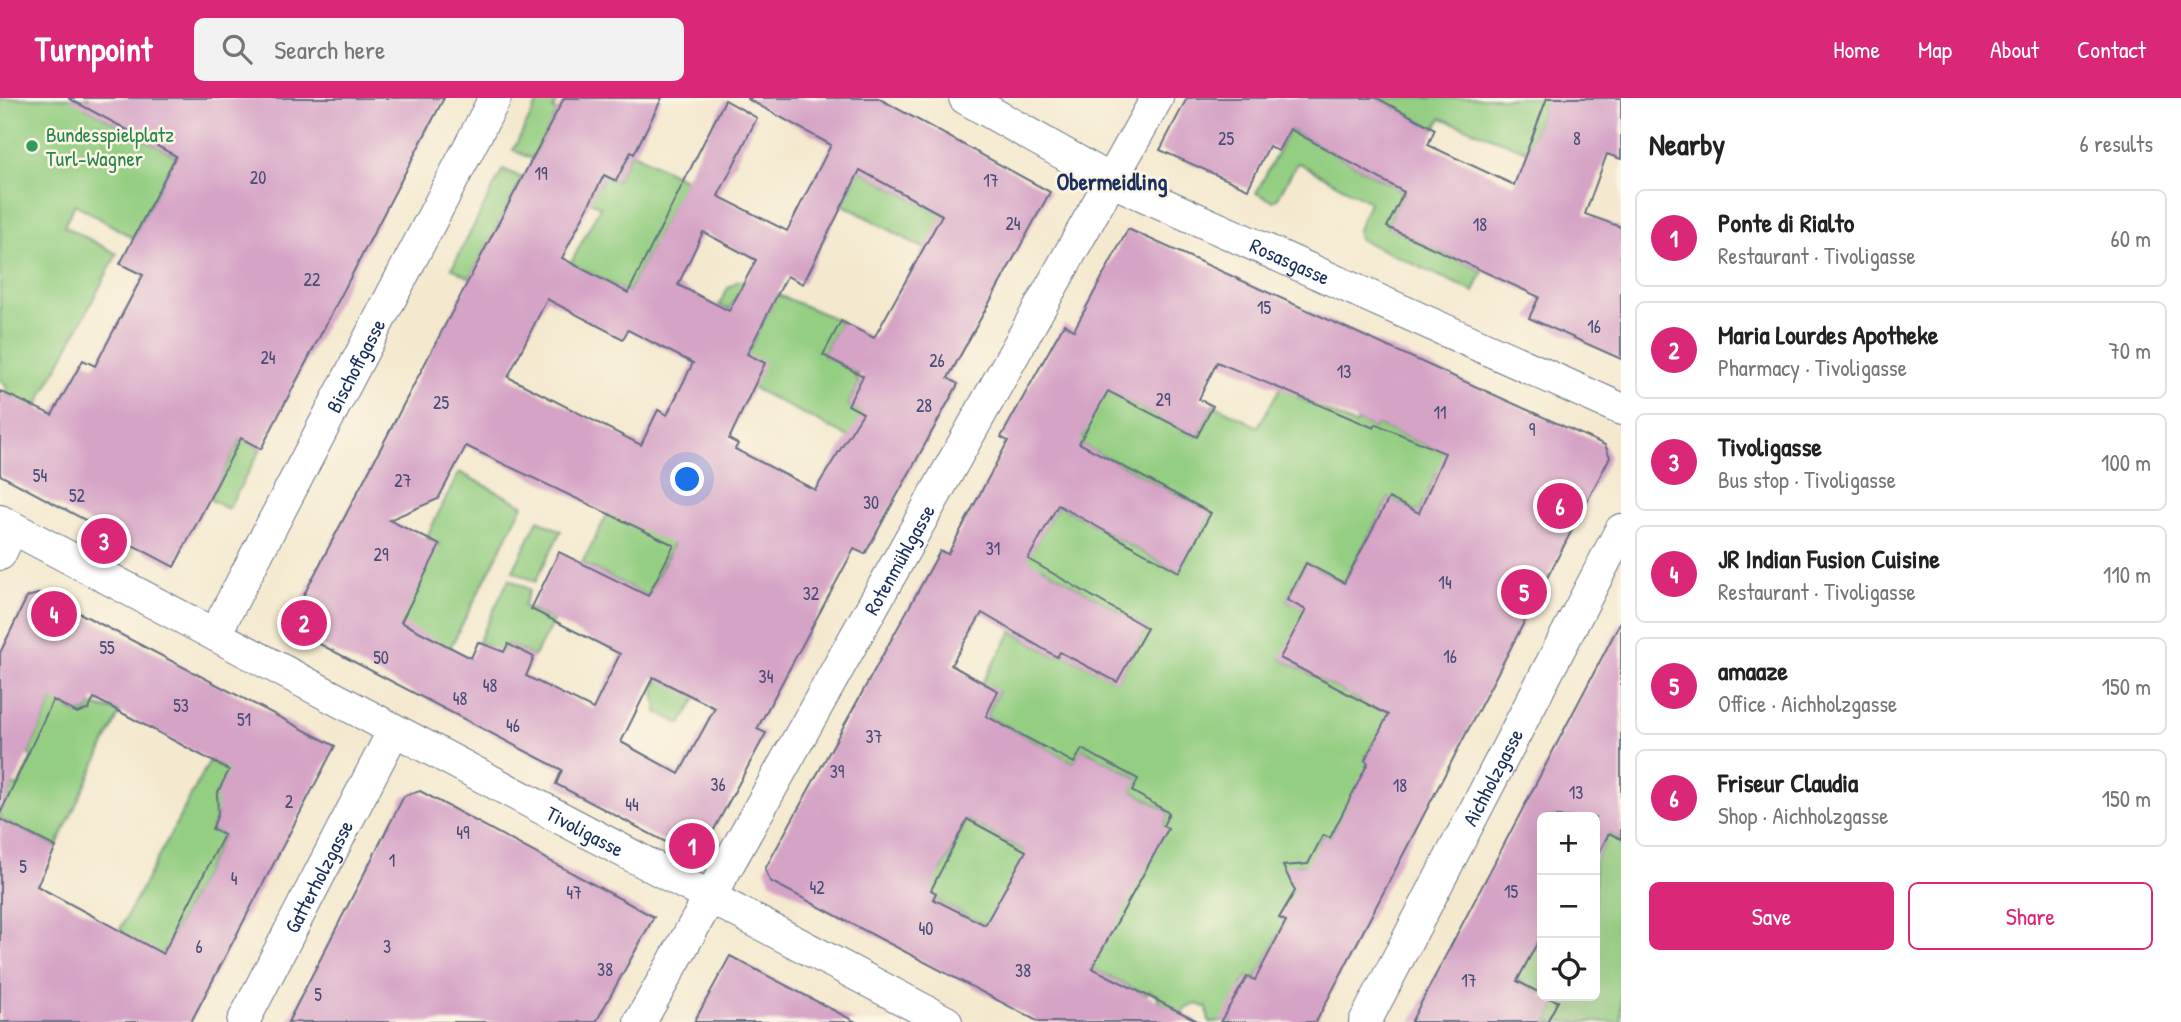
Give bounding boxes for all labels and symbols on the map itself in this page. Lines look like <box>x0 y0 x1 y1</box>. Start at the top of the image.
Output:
place label: Bundesspielplatz Turl-Wagner <box>46 120 174 173</box>
house number: 25 <box>1218 126 1234 151</box>
house number: 8 <box>1573 126 1581 151</box>
marker: Bundesspielplatz Turl-Wagner <box>24 138 40 154</box>
house number: 19 <box>534 161 548 186</box>
house number: 20 <box>250 165 266 190</box>
district label: Obermeidling <box>1056 166 1168 198</box>
house number: 17 <box>983 168 999 193</box>
house number: 24 <box>1005 211 1021 236</box>
house number: 18 <box>1473 212 1487 237</box>
street label: Rosasgasse <box>1246 230 1335 291</box>
house number: 22 <box>304 267 321 292</box>
house number: 15 <box>1257 295 1271 320</box>
street label: Bischoffgasse <box>319 313 392 417</box>
house number: 16 <box>1587 314 1601 339</box>
house number: 24 <box>260 345 276 370</box>
house number: 26 <box>929 348 945 373</box>
house number: 13 <box>1337 359 1351 384</box>
house number: 29 <box>1155 387 1171 412</box>
house number: 25 <box>433 390 449 415</box>
house number: 28 <box>916 393 932 418</box>
house number: 11 <box>1433 400 1447 425</box>
house number: 9 <box>1529 417 1536 442</box>
your location <box>670 462 704 496</box>
house number: 54 <box>33 463 47 488</box>
house number: 27 <box>394 468 412 493</box>
pin: 6 <box>1537 480 1583 532</box>
house number: 52 <box>69 483 86 508</box>
house number: 30 <box>863 490 879 515</box>
street label: Rotenmühlgasse <box>856 499 941 620</box>
pin: 3 <box>81 515 127 567</box>
house number: 31 <box>986 536 1000 561</box>
house number: 29 <box>373 542 389 567</box>
pin: 5 <box>1501 566 1547 618</box>
house number: 14 <box>1438 570 1452 595</box>
house number: 32 <box>803 581 820 606</box>
pin: 4 <box>31 588 77 640</box>
pin: 2 <box>281 597 327 649</box>
house number: 55 <box>99 635 115 660</box>
house number: 16 <box>1443 644 1457 669</box>
house number: 50 <box>373 645 389 670</box>
house number: 34 <box>759 664 774 689</box>
house number: 48 <box>483 673 497 698</box>
house number: 48 <box>453 686 467 711</box>
house number: 53 <box>173 693 189 718</box>
house number: 51 <box>237 707 251 732</box>
house number: 46 <box>506 713 520 738</box>
street label: Aichholzgasse <box>1455 723 1530 831</box>
house number: 37 <box>866 724 883 749</box>
house number: 39 <box>830 759 845 784</box>
house number: 36 <box>710 772 726 797</box>
house number: 18 <box>1393 773 1407 798</box>
house number: 13 <box>1569 780 1583 805</box>
house number: 2 <box>285 789 294 814</box>
house number: 44 <box>625 792 639 817</box>
street label: Tivoligasse <box>541 798 629 863</box>
street label: Gatterholzgasse <box>277 815 360 938</box>
house number: 49 <box>456 820 470 845</box>
pin: 1 <box>669 820 715 872</box>
house number: 1 <box>389 848 395 873</box>
house number: 5 <box>19 854 27 879</box>
house number: 4 <box>231 866 238 891</box>
house number: 42 <box>809 875 825 900</box>
house number: 15 <box>1504 879 1518 904</box>
house number: 47 <box>566 880 582 905</box>
house number: 40 <box>919 916 933 941</box>
house number: 6 <box>195 934 203 959</box>
house number: 3 <box>383 934 391 959</box>
house number: 38 <box>597 957 613 982</box>
house number: 38 <box>1015 958 1031 983</box>
house number: 17 <box>1461 968 1477 993</box>
house number: 5 <box>314 982 322 1007</box>

